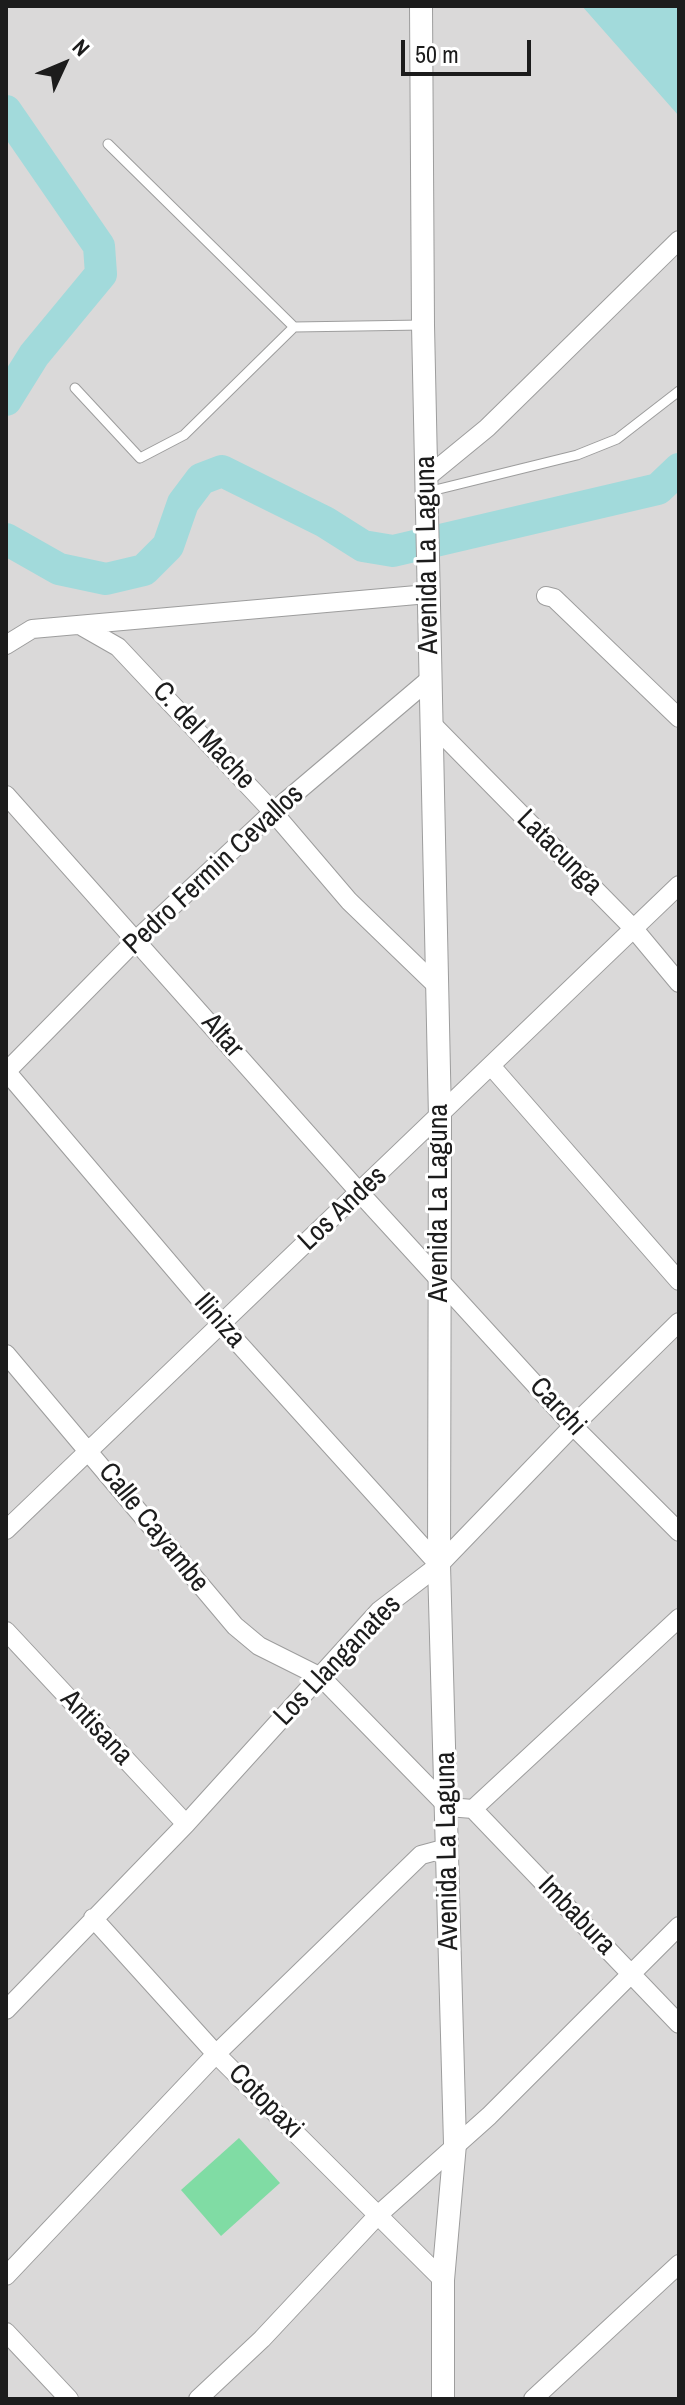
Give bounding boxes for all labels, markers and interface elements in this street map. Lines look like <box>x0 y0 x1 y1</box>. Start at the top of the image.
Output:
north arrow <box>24 24 104 104</box>
scale bar <box>405 24 535 74</box>
text: N <box>66 32 97 62</box>
text: 50 m <box>415 38 459 70</box>
street label: Avenida La Laguna <box>409 455 447 655</box>
street label: C. del Mache <box>145 675 261 797</box>
street label: Pedro Fermin Cevallos <box>117 778 311 962</box>
street label: Latacunga <box>509 803 609 903</box>
street label: Altar <box>194 1007 250 1065</box>
street label: Avenida La Laguna <box>422 1104 456 1302</box>
street label: Los Andes <box>292 1160 394 1258</box>
street label: Iliniza <box>186 1287 252 1355</box>
street label: Carchi <box>522 1371 592 1443</box>
street label: Calle Cayambe <box>91 1456 215 1600</box>
street label: Los Llanganates <box>267 1589 409 1733</box>
street label: Antisana <box>53 1683 139 1773</box>
street label: Avenida La Laguna <box>429 1751 467 1951</box>
street label: Imbabura <box>530 1869 622 1963</box>
street label: Cotopaxi <box>221 2058 309 2146</box>

